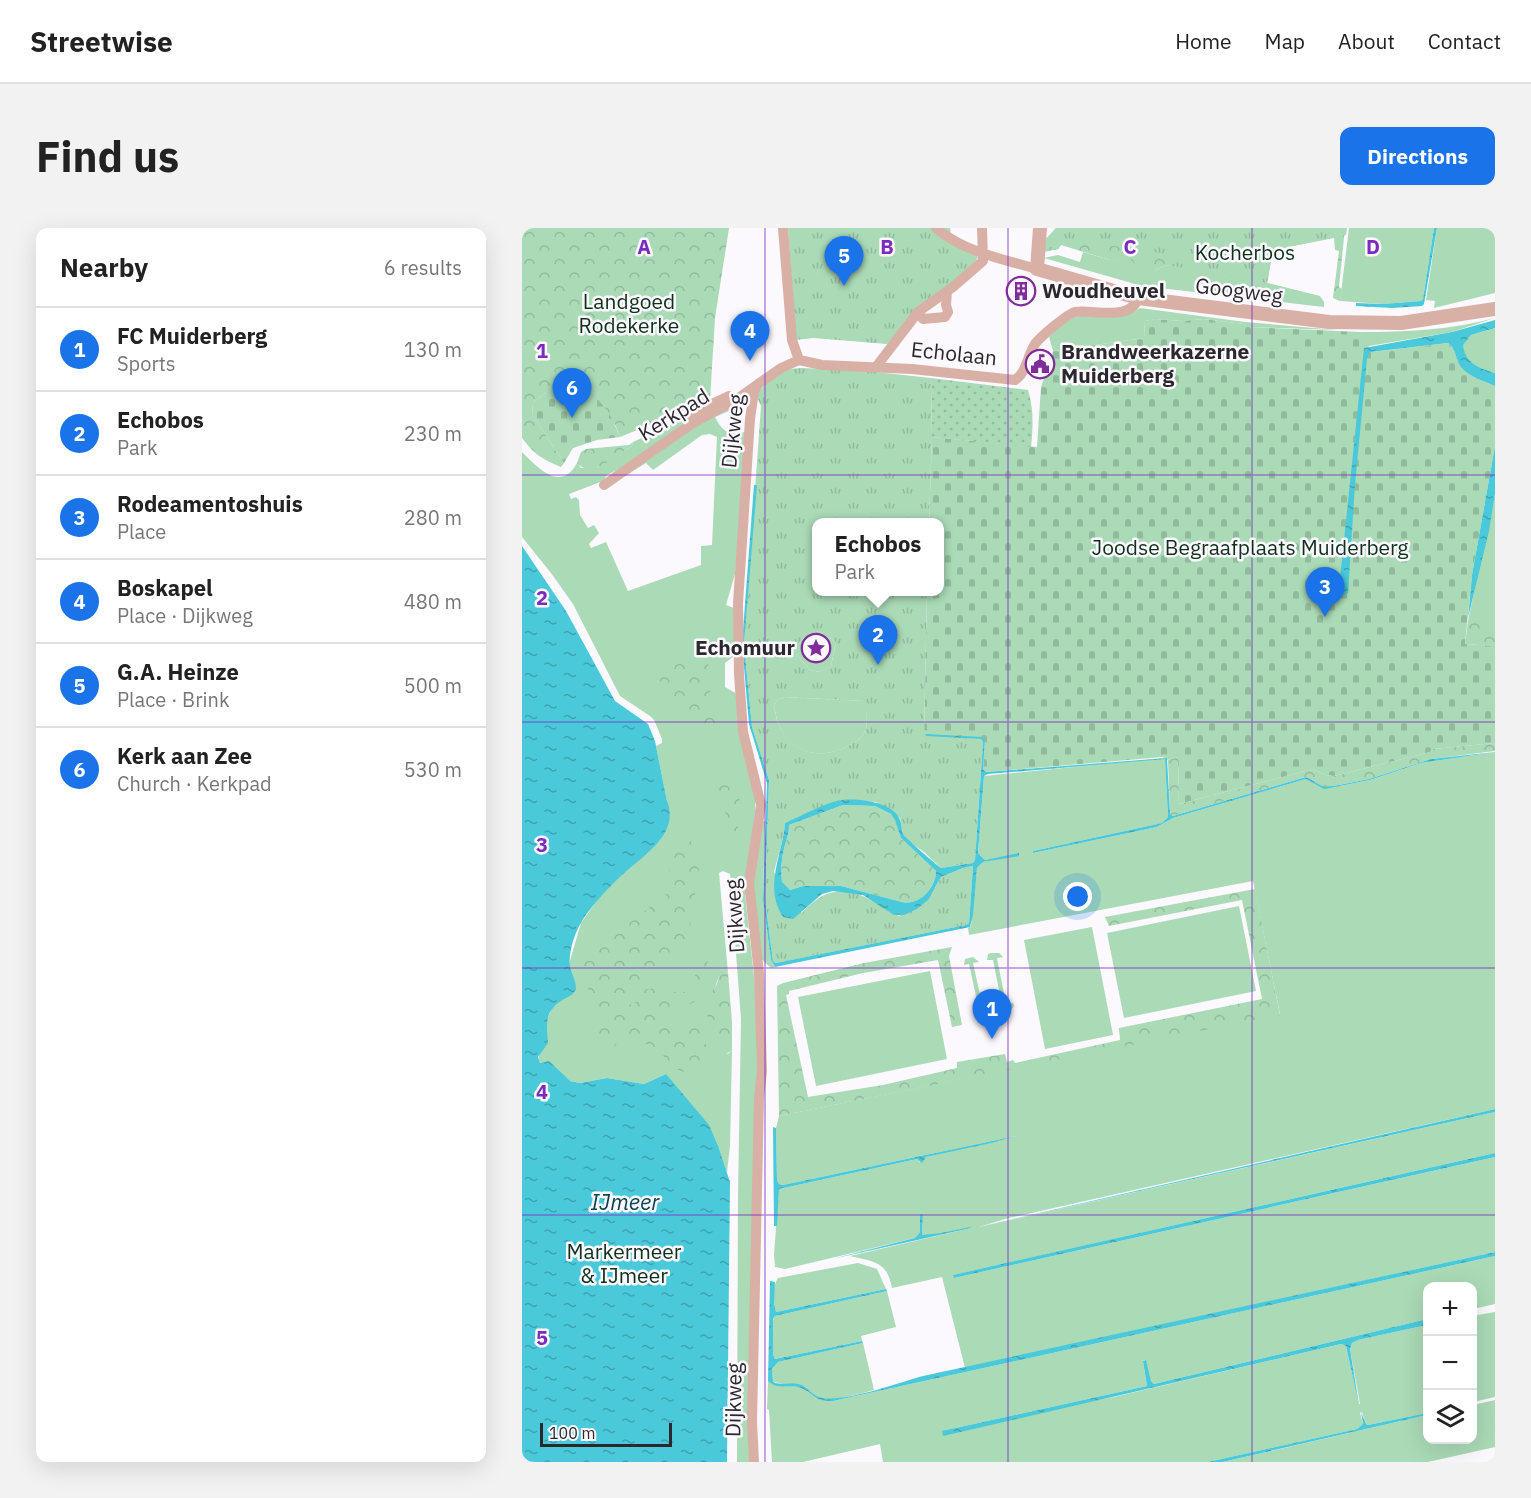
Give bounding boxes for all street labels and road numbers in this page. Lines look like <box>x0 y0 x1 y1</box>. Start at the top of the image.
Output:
street label: Googweg <box>1194 271 1284 309</box>
street label: Echolaan <box>910 335 999 371</box>
street label: Kerkpad <box>633 381 714 447</box>
street label: Dijkweg <box>714 392 750 469</box>
street label: Dijkweg <box>717 878 751 954</box>
street label: Dijkweg <box>718 1363 748 1437</box>

